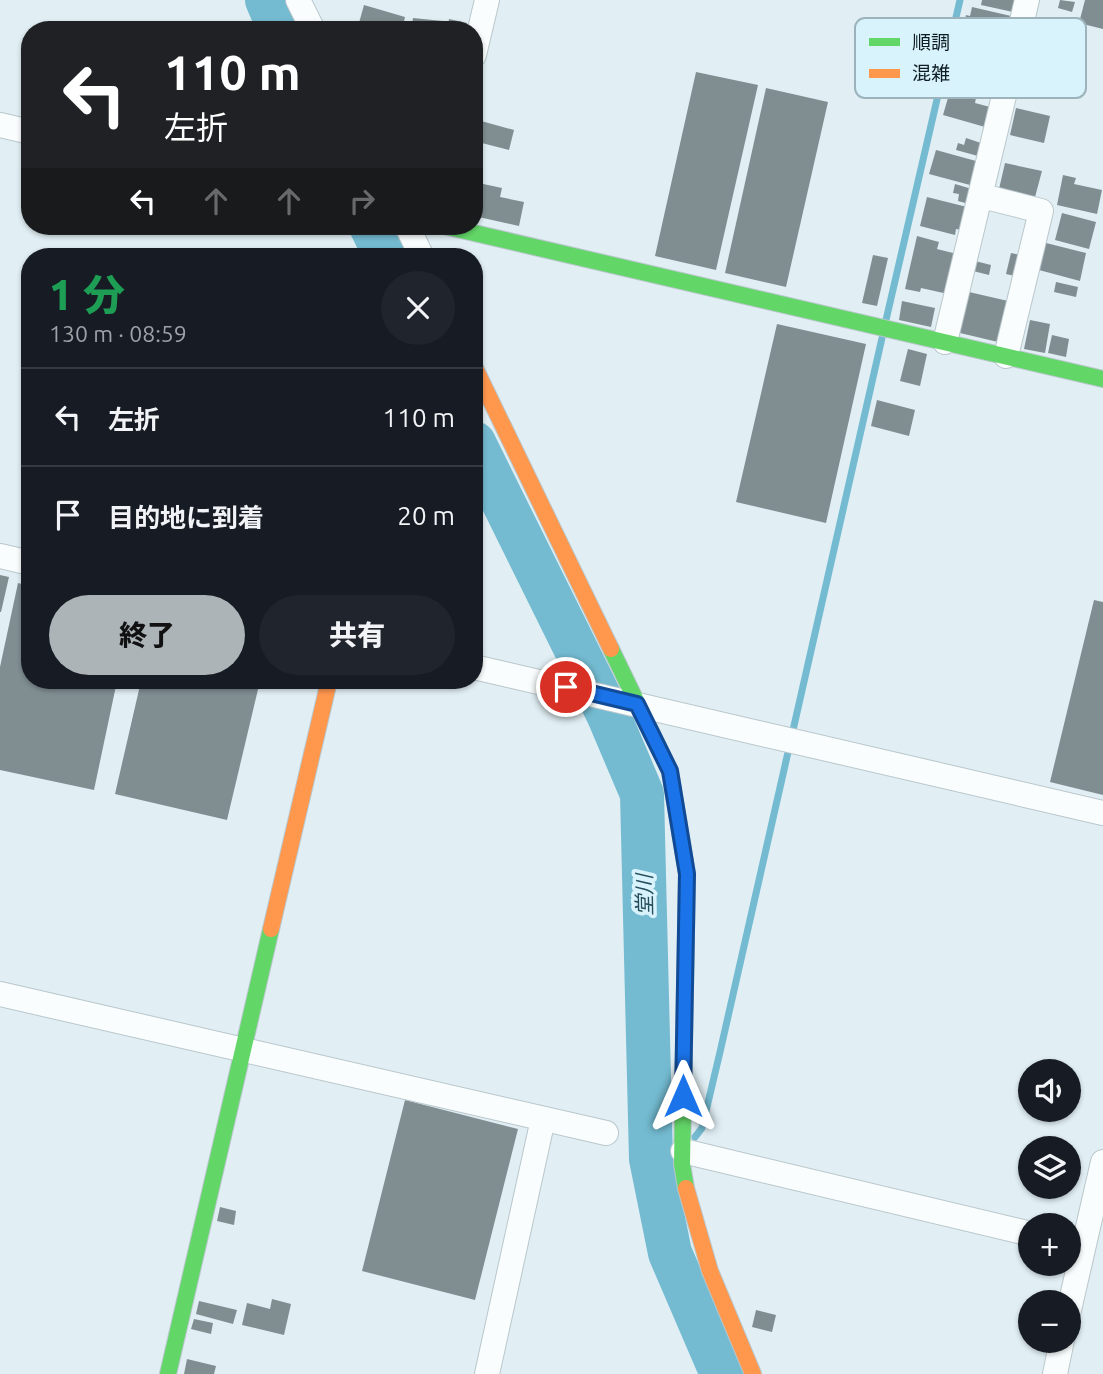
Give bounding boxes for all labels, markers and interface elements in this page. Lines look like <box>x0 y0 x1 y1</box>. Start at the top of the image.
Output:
legend <box>855 18 1086 98</box>
text: 順調 <box>912 31 950 53</box>
text: 110 m <box>164 44 301 99</box>
icon: left <box>49 49 140 140</box>
text: 混雑 <box>912 62 950 84</box>
text: 左折 <box>164 109 228 145</box>
icon: left <box>124 182 162 220</box>
icon: ahead <box>197 182 235 220</box>
icon: ahead <box>270 182 308 220</box>
icon: right <box>343 182 381 220</box>
text: 1 分 <box>49 271 125 318</box>
button: close <box>381 271 455 345</box>
text: 130 m · 08:59 <box>49 321 187 346</box>
icon: left <box>49 398 87 436</box>
text: 110 m <box>383 403 455 432</box>
text: 左折 <box>108 405 160 434</box>
icon: arrive <box>49 496 87 534</box>
text: 20 m <box>397 501 455 530</box>
text: 目的地に到着 <box>108 503 264 532</box>
button: 終了 <box>49 595 245 675</box>
button: 共有 <box>259 595 455 675</box>
pin <box>536 657 596 717</box>
icon: arrive <box>547 668 585 706</box>
water label: 堂川 <box>632 872 656 916</box>
position arrow <box>646 1059 720 1133</box>
map controls <box>1018 1059 1081 1353</box>
button: sound <box>1018 1059 1081 1122</box>
button: layers <box>1018 1136 1081 1199</box>
button: + <box>1018 1213 1081 1276</box>
button: − <box>1018 1290 1081 1353</box>

